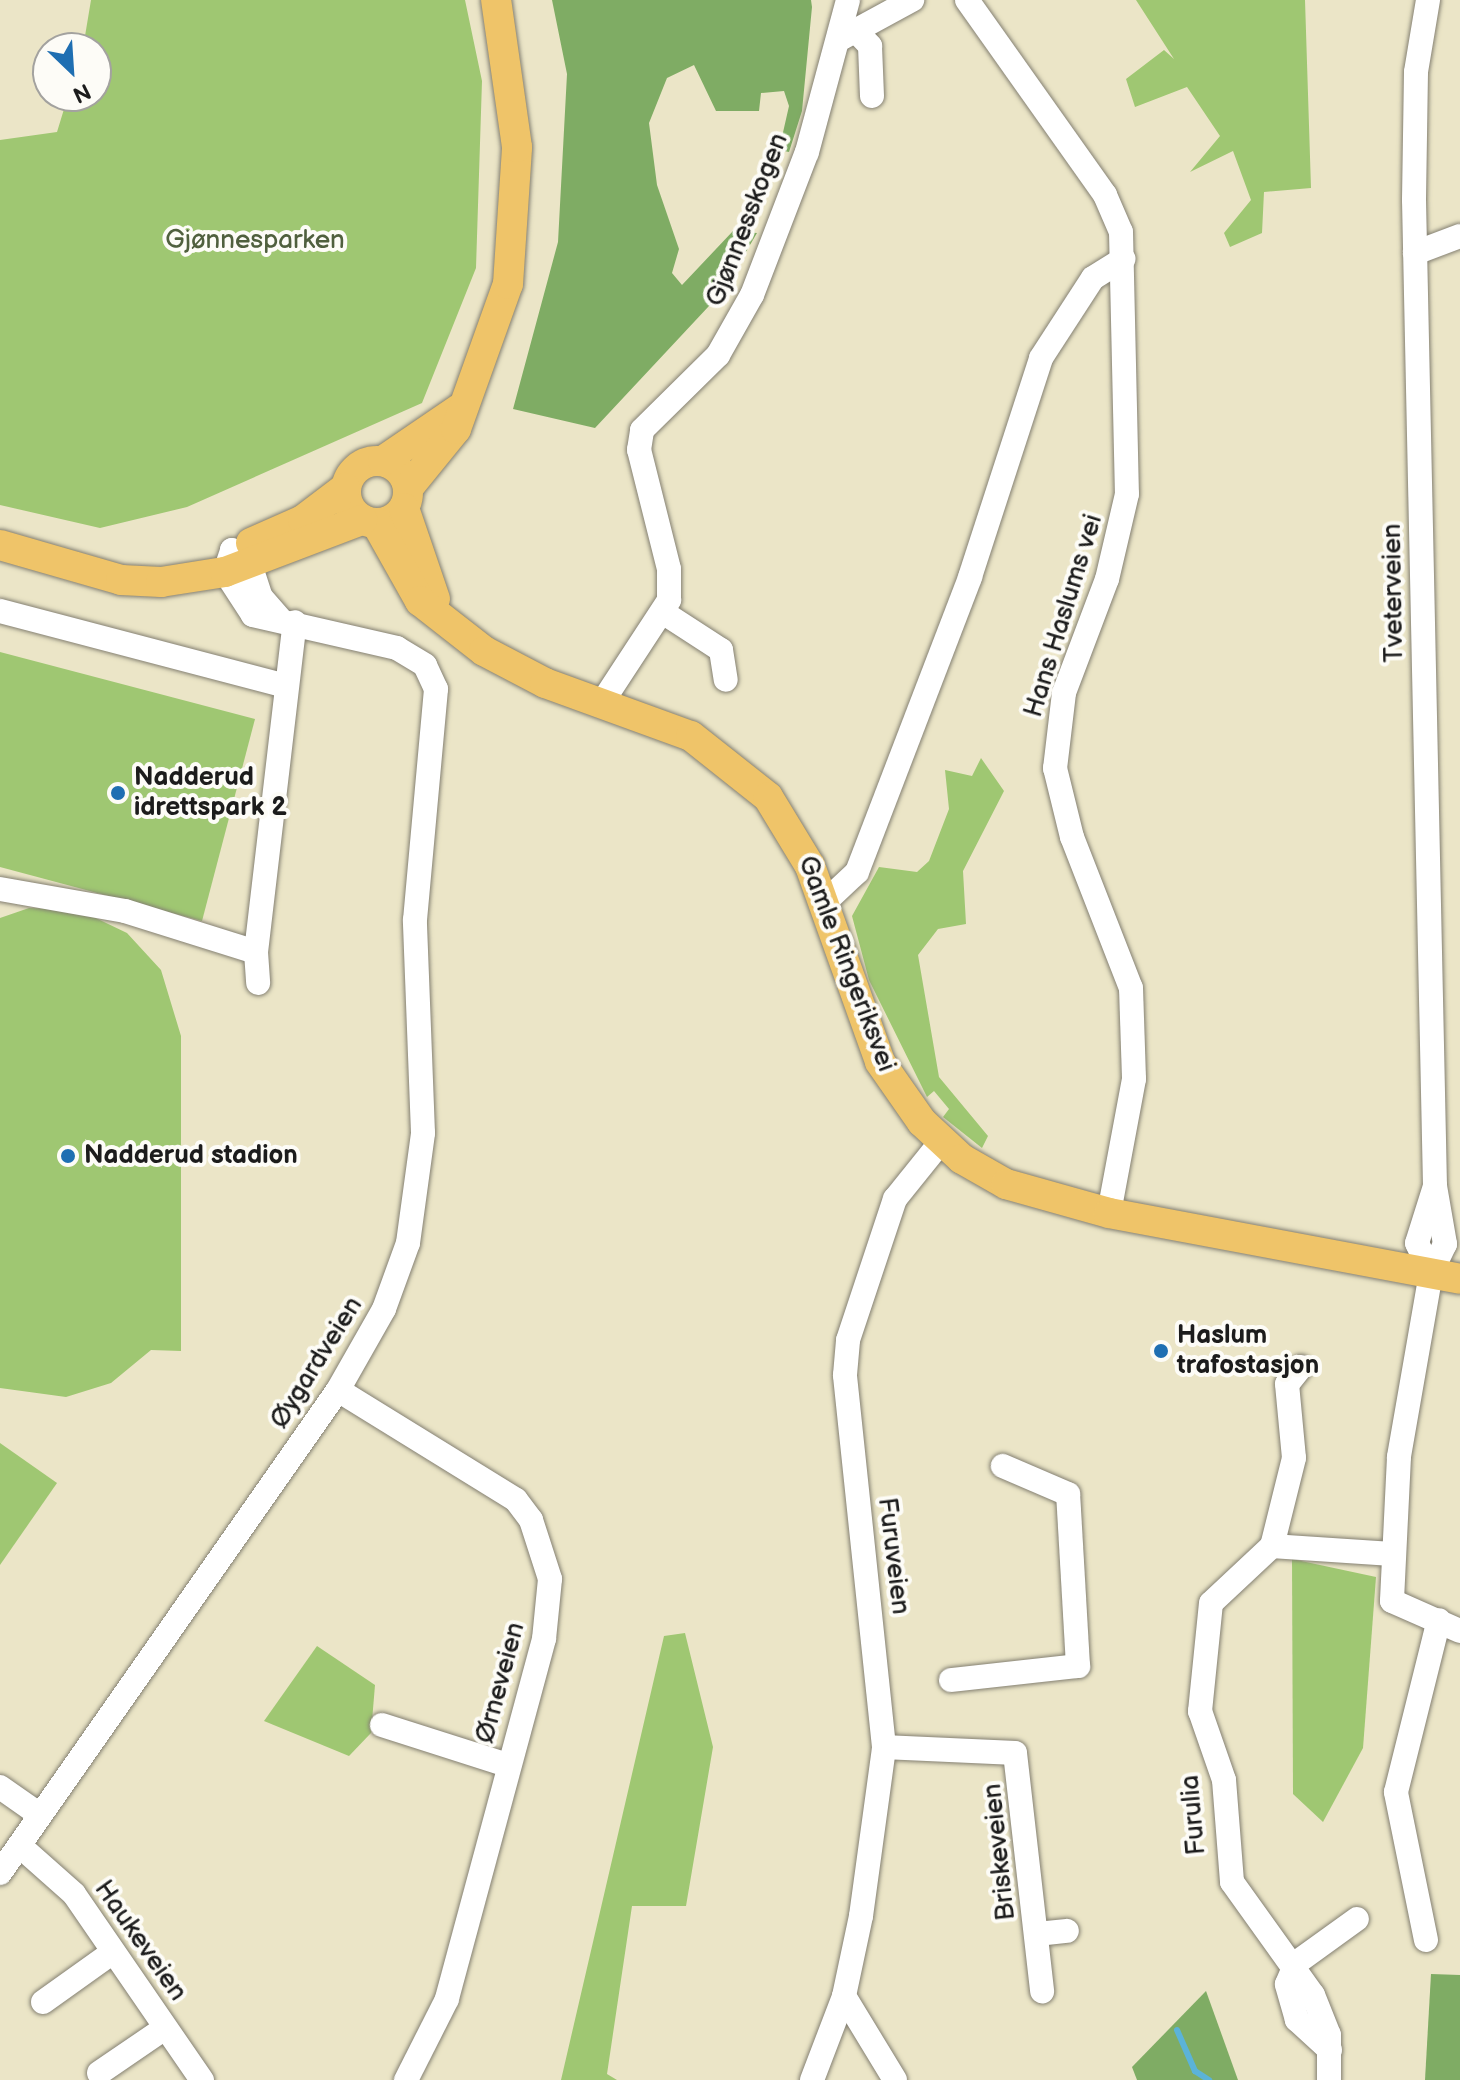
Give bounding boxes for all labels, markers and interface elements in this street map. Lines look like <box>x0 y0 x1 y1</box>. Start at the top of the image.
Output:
north arrow <box>32 32 112 112</box>
text: N <box>68 77 95 108</box>
street label: Gjønnesskogen <box>701 129 795 311</box>
park label: Gjønnesparken <box>165 225 345 257</box>
street label: Hans Haslums vei <box>1018 511 1110 721</box>
street label: Tveterveien <box>1377 523 1411 663</box>
place label: Nadderud idrettspark 2 <box>134 762 287 824</box>
marker: Nadderud idrettspark 2 <box>109 784 127 802</box>
street label: Gamle Ringeriksvei <box>791 852 901 1076</box>
place label: Nadderud stadion <box>84 1140 298 1172</box>
marker: Nadderud stadion <box>59 1147 77 1165</box>
street label: Øygardveien <box>264 1292 370 1434</box>
place label: Haslum trafostasjon <box>1177 1320 1319 1382</box>
marker: Haslum trafostasjon <box>1152 1342 1170 1360</box>
street label: Furuveien <box>870 1496 916 1616</box>
street label: Ørneveien <box>470 1619 532 1747</box>
street label: Furulia <box>1175 1774 1213 1856</box>
street label: Briskeveien <box>977 1782 1023 1922</box>
street label: Haukeveien <box>87 1875 193 2007</box>

